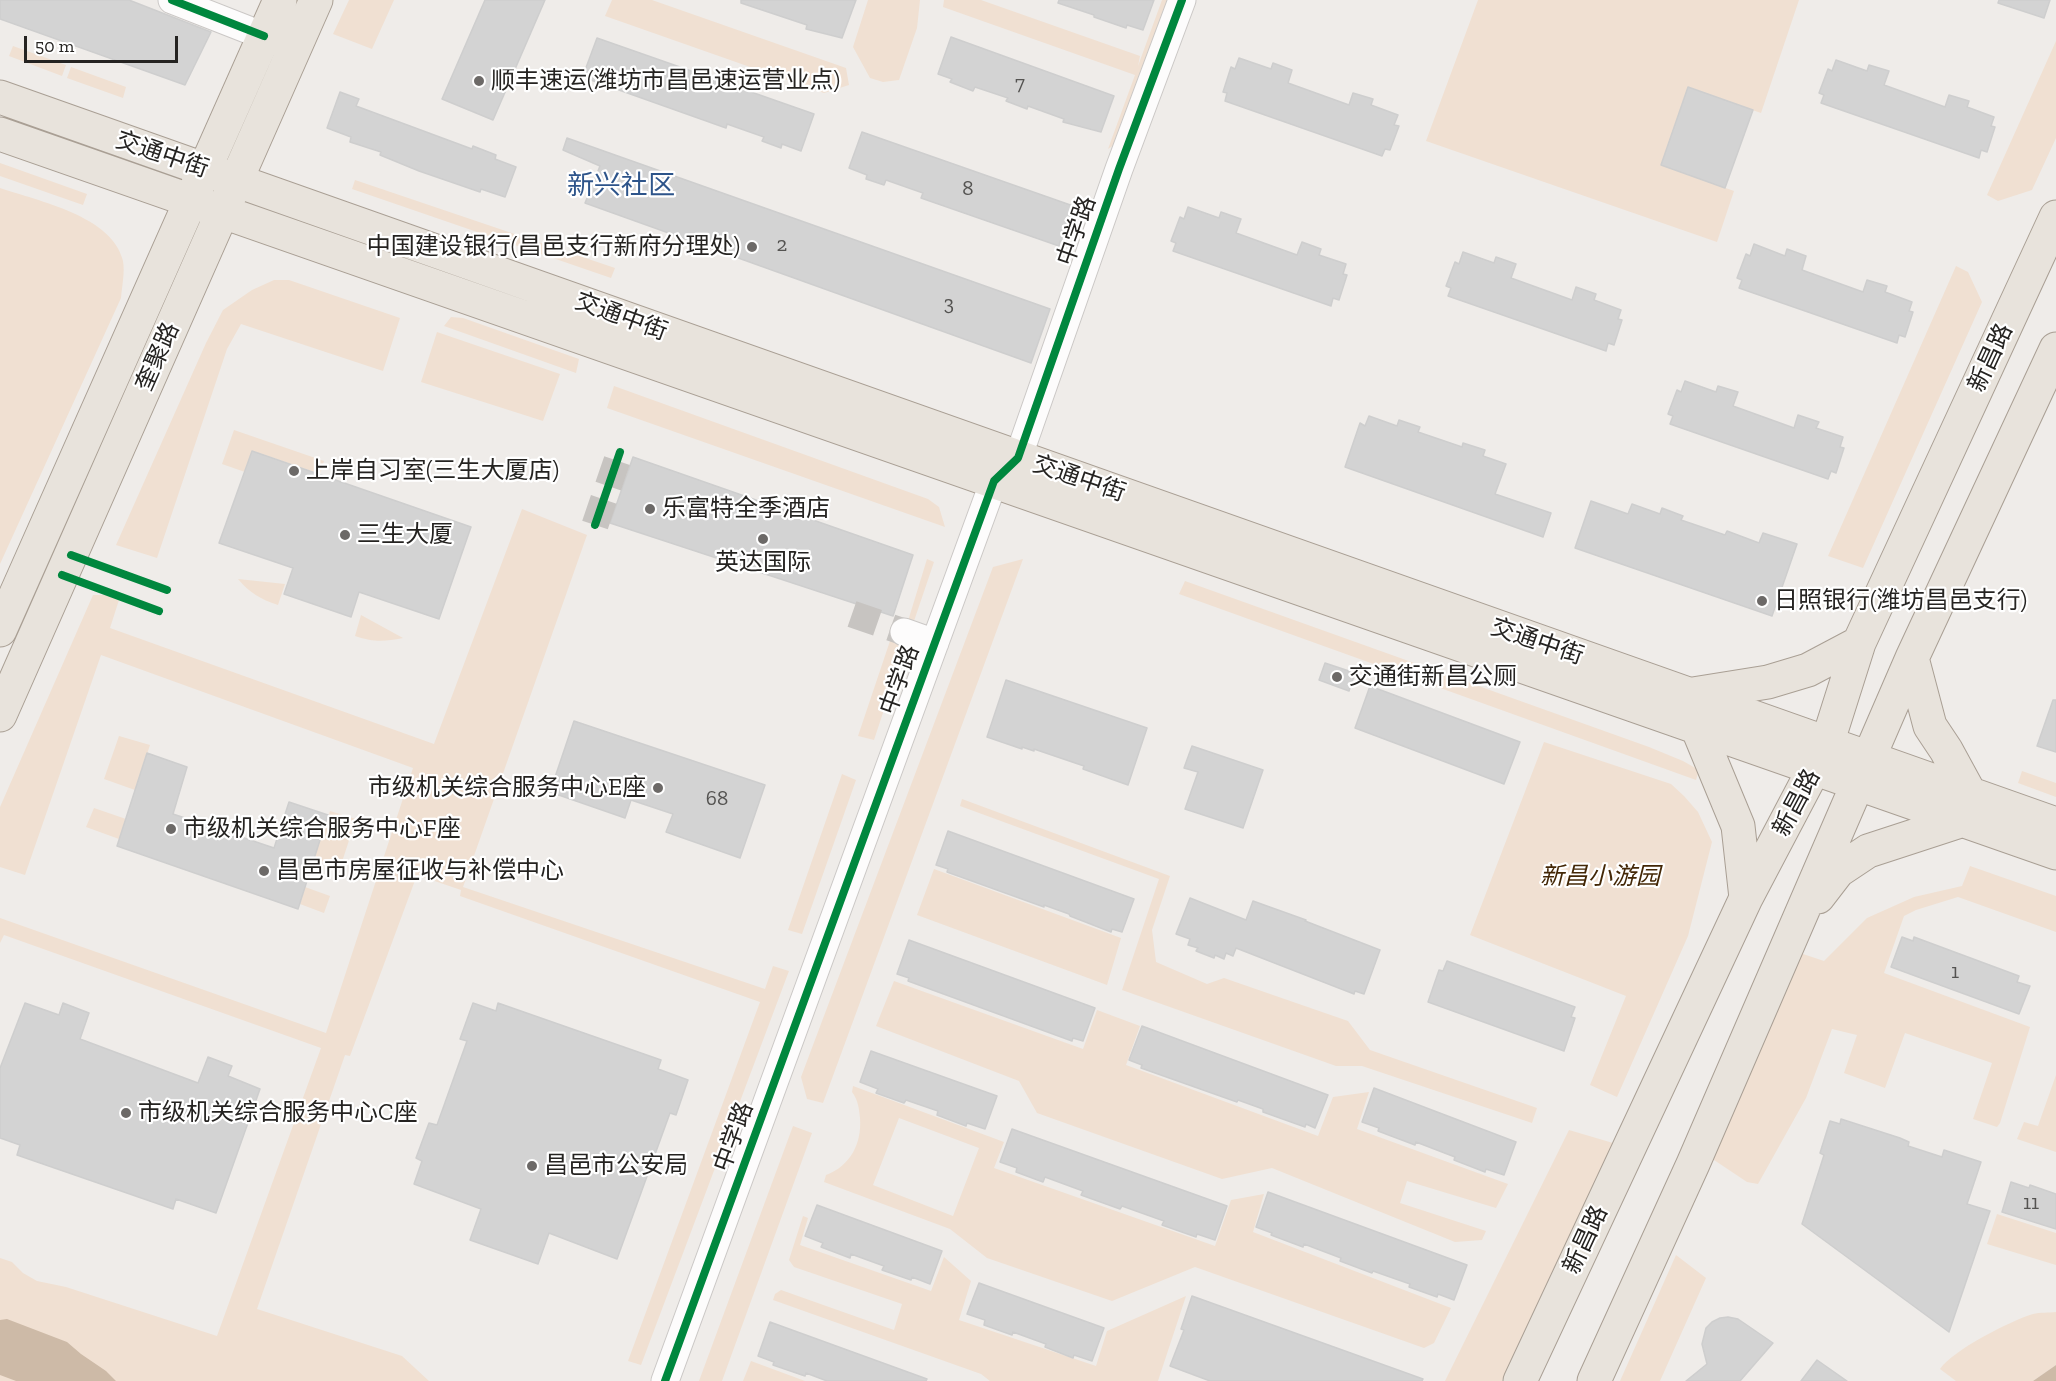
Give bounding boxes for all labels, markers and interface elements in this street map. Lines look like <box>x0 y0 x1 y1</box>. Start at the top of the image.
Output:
scale bar <box>27 24 182 62</box>
text: 50 m <box>35 35 74 57</box>
place label: 顺丰速运(潍坊市昌邑速运营业点) <box>491 67 840 95</box>
house number: 7 <box>1015 71 1025 97</box>
marker: 顺丰速运(潍坊市昌邑速运营业点) <box>472 74 486 88</box>
street label: 交通中街 <box>112 126 212 184</box>
district label: 新兴社区 <box>567 170 675 202</box>
house number: 8 <box>962 176 974 202</box>
street label: 中学路 <box>1052 192 1102 270</box>
house number: 2 <box>777 232 787 258</box>
place label: 中国建设银行(昌邑支行新府分理处) <box>367 233 740 261</box>
marker: 中国建设银行(昌邑支行新府分理处) <box>745 240 759 254</box>
street label: 交通中街 <box>571 287 671 347</box>
house number: 3 <box>944 291 954 317</box>
street label: 奎聚路 <box>130 318 186 396</box>
street label: 新昌路 <box>1963 319 2019 397</box>
street label: 交通中街 <box>1029 450 1129 508</box>
place label: 上岸自习室(三生大厦店) <box>306 457 559 485</box>
marker: 上岸自习室(三生大厦店) <box>287 464 301 478</box>
place label: 乐富特全季酒店 <box>662 495 830 523</box>
marker: 乐富特全季酒店 <box>643 502 657 516</box>
place label: 三生大厦 <box>357 521 453 549</box>
marker: 三生大厦 <box>338 528 352 542</box>
marker: 英达国际 <box>756 532 770 546</box>
place label: 英达国际 <box>715 549 811 577</box>
place label: 日照银行(潍坊昌邑支行) <box>1774 587 2027 615</box>
marker: 日照银行(潍坊昌邑支行) <box>1755 594 1769 608</box>
street label: 交通中街 <box>1487 613 1587 671</box>
street label: 中学路 <box>874 641 926 719</box>
place label: 交通街新昌公厕 <box>1349 663 1517 691</box>
marker: 交通街新昌公厕 <box>1330 670 1344 684</box>
street label: 新昌路 <box>1767 764 1827 842</box>
place label: 市级机关综合服务中心E座 <box>368 774 646 802</box>
marker: 市级机关综合服务中心E座 <box>651 781 665 795</box>
house number: 68 <box>706 786 728 812</box>
place label: 市级机关综合服务中心F座 <box>183 815 460 843</box>
marker: 市级机关综合服务中心F座 <box>164 822 178 836</box>
place label: 昌邑市房屋征收与补偿中心 <box>276 857 564 885</box>
park label: 新昌小游园 <box>1540 863 1660 891</box>
marker: 昌邑市房屋征收与补偿中心 <box>257 864 271 878</box>
house number: 1 <box>1951 959 1959 985</box>
street label: 中学路 <box>708 1098 760 1176</box>
place label: 市级机关综合服务中心C座 <box>138 1099 418 1127</box>
marker: 市级机关综合服务中心C座 <box>119 1106 133 1120</box>
place label: 昌邑市公安局 <box>544 1152 688 1180</box>
marker: 昌邑市公安局 <box>525 1159 539 1173</box>
house number: 11 <box>2023 1190 2039 1216</box>
street label: 新昌路 <box>1558 1201 1614 1279</box>

